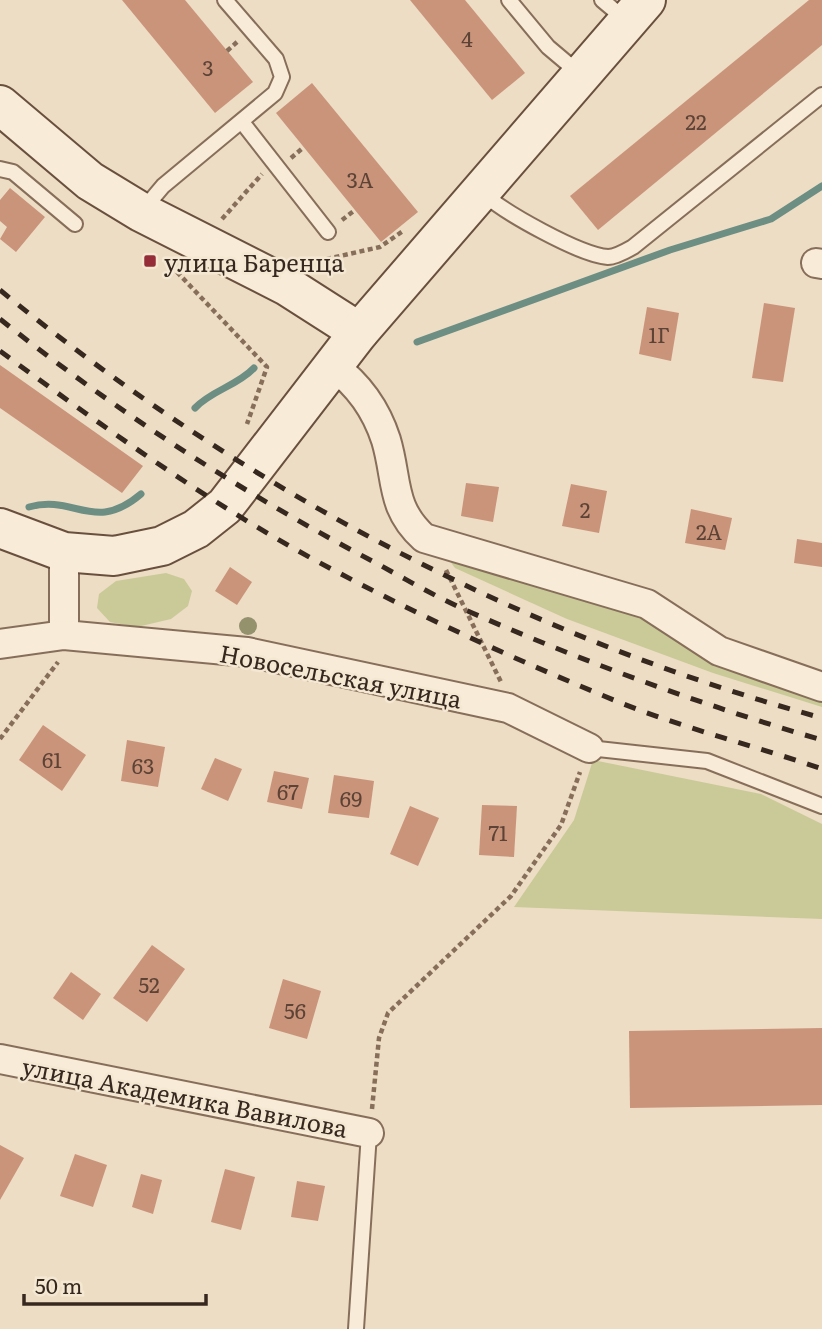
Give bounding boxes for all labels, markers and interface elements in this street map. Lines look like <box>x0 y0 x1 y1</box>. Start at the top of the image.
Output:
house number: 4 <box>461 22 473 53</box>
house number: 3 <box>202 51 214 82</box>
house number: 22 <box>685 105 707 136</box>
house number: 3А <box>347 163 374 194</box>
place label: улица Баренца <box>164 244 344 279</box>
marker: улица Баренца <box>142 253 158 269</box>
house number: 1Г <box>648 318 670 349</box>
house number: 2 <box>580 493 590 524</box>
house number: 2А <box>696 515 723 546</box>
street label: Новосельская улица <box>217 634 465 716</box>
house number: 61 <box>42 743 62 774</box>
house number: 63 <box>132 749 154 780</box>
house number: 67 <box>277 775 299 806</box>
house number: 69 <box>340 782 362 813</box>
house number: 71 <box>488 816 508 847</box>
house number: 52 <box>138 968 160 999</box>
house number: 56 <box>284 994 306 1025</box>
street label: улица Академика Вавилова <box>19 1047 351 1145</box>
scale bar <box>24 1262 206 1306</box>
text: 50 m <box>35 1269 82 1300</box>

